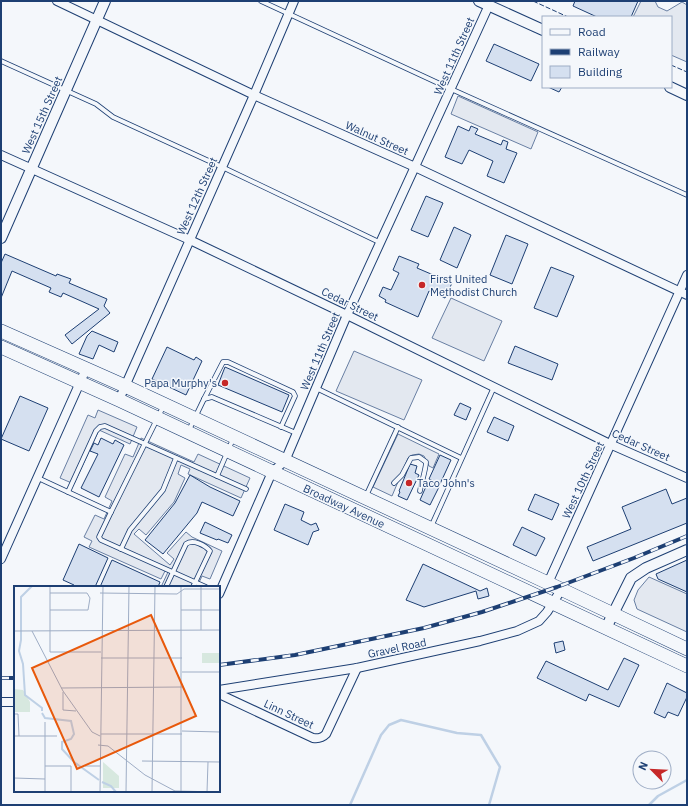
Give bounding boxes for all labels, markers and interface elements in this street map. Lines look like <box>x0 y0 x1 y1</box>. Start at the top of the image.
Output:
street label: West 11th Street <box>431 15 477 97</box>
legend <box>542 16 672 88</box>
text: Road <box>578 24 606 39</box>
text: Railway <box>578 44 620 59</box>
text: Building <box>578 64 623 79</box>
street label: West 15th Street <box>19 74 65 156</box>
street label: Walnut Street <box>343 118 411 158</box>
street label: West 12th Street <box>174 155 220 237</box>
place label: First United Methodist Church <box>430 272 517 299</box>
marker: First United Methodist Church <box>417 280 427 290</box>
street label: Cedar Street <box>319 284 381 324</box>
street label: West 11th Street <box>297 310 343 392</box>
place label: Papa Murphy's <box>144 376 217 390</box>
marker: Papa Murphy's <box>220 378 230 388</box>
street label: Cedar Street <box>610 426 672 464</box>
street label: West 10th Street <box>559 439 607 521</box>
place label: Taco John's <box>417 476 475 490</box>
marker: Taco John's <box>404 478 414 488</box>
street label: Broadway Avenue <box>301 481 387 531</box>
inset map <box>14 586 220 792</box>
street label: Gravel Road <box>366 635 428 661</box>
street label: Linn Street <box>262 696 316 732</box>
north arrow <box>632 750 672 790</box>
text: N <box>635 759 651 772</box>

